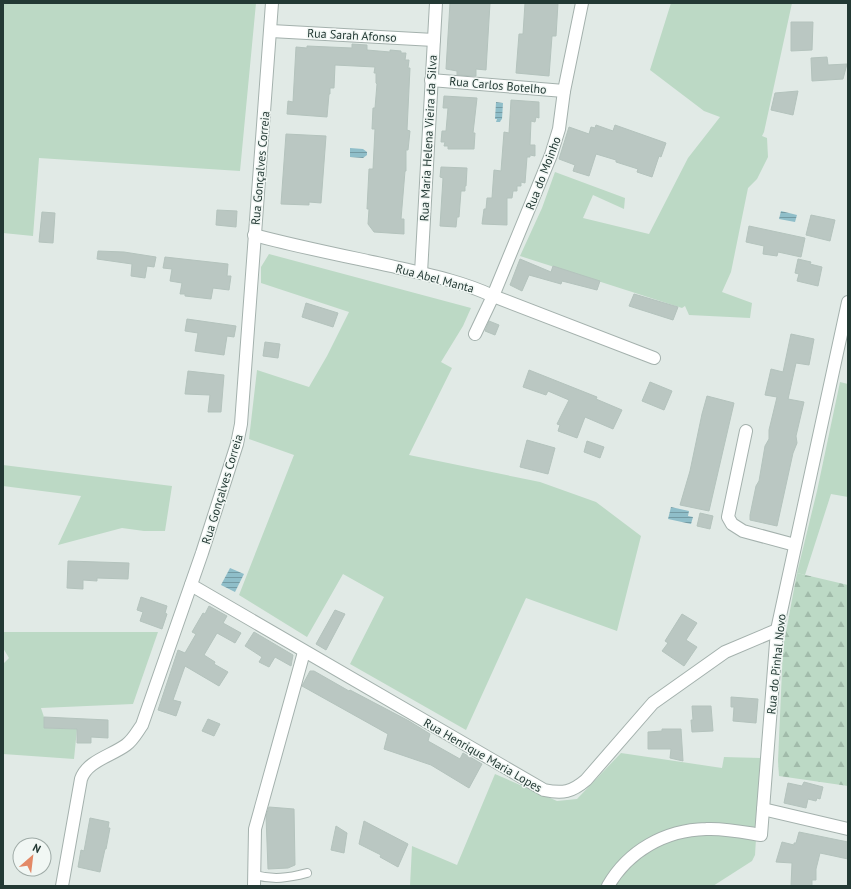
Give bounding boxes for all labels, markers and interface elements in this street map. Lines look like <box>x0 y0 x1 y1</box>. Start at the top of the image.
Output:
street label: Rua Sarah Afonso <box>307 25 397 45</box>
street label: Rua Maria Helena Vieira da Silva <box>416 54 440 222</box>
street label: Rua Carlos Botelho <box>449 73 547 97</box>
street label: Rua Gonçalves Correia <box>248 110 272 226</box>
street label: Rua do Moinho <box>522 134 564 212</box>
street label: Rua Abel Manta <box>394 260 476 296</box>
street label: Rua Gonçalves Correia <box>198 432 246 546</box>
street label: Rua do Pinhal Novo <box>763 613 789 715</box>
street label: Rua Henrique Maria Lopes <box>421 715 545 795</box>
north arrow <box>12 837 52 877</box>
text: N <box>30 840 43 856</box>

